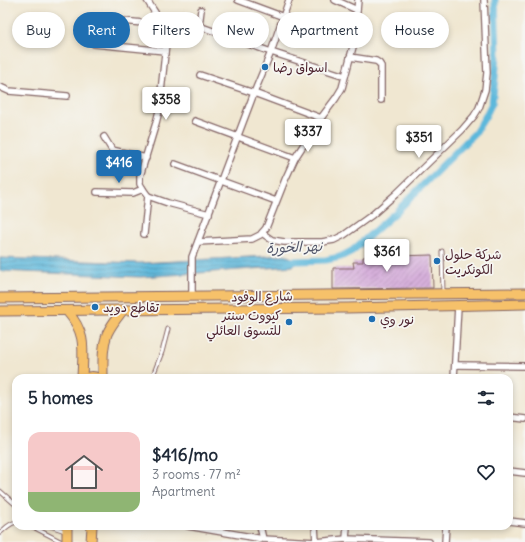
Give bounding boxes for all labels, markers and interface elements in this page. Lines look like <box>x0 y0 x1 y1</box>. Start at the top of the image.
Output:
chip: Buy <box>12 12 65 48</box>
chip: Rent <box>73 12 130 48</box>
chip: Filters <box>138 12 204 48</box>
chip: New <box>212 12 269 48</box>
chip: Apartment <box>277 12 373 48</box>
chip: House <box>381 12 449 48</box>
place label: اسواق رضا <box>273 59 327 76</box>
marker: اسواق رضا <box>260 62 270 72</box>
pin: $358 <box>142 87 190 121</box>
text: $358 <box>151 91 181 108</box>
pin: $337 <box>284 119 332 153</box>
text: $337 <box>294 123 322 140</box>
pin: $351 <box>395 125 443 159</box>
text: $351 <box>405 129 433 146</box>
pin: $416 <box>95 150 143 184</box>
text: $416 <box>105 154 133 171</box>
water label: نهر الخورة <box>266 237 324 257</box>
pin: $361 <box>363 239 411 273</box>
text: $361 <box>373 243 401 260</box>
place label: شركة حلول الكونكريت <box>445 246 501 278</box>
marker: شركة حلول الكونكريت <box>432 256 442 266</box>
street label: شارع الوفود <box>231 287 293 307</box>
place label: تقاطع دويد <box>103 299 159 318</box>
marker: تقاطع دويد <box>90 302 100 312</box>
place label: كيووت سنتر للتسوق العائلي <box>206 307 281 342</box>
place label: نور وي <box>380 311 414 329</box>
marker: نور وي <box>367 314 377 324</box>
marker: كيووت سنتر للتسوق العائلي <box>284 317 294 327</box>
text: 5 homes <box>28 387 93 409</box>
icon: filters <box>475 387 497 409</box>
text: $416/mo <box>152 444 218 466</box>
icon: home <box>60 448 108 496</box>
icon: heart <box>475 461 497 483</box>
text: 3 rooms · 77 m² <box>152 466 241 483</box>
text: Apartment <box>152 483 215 500</box>

